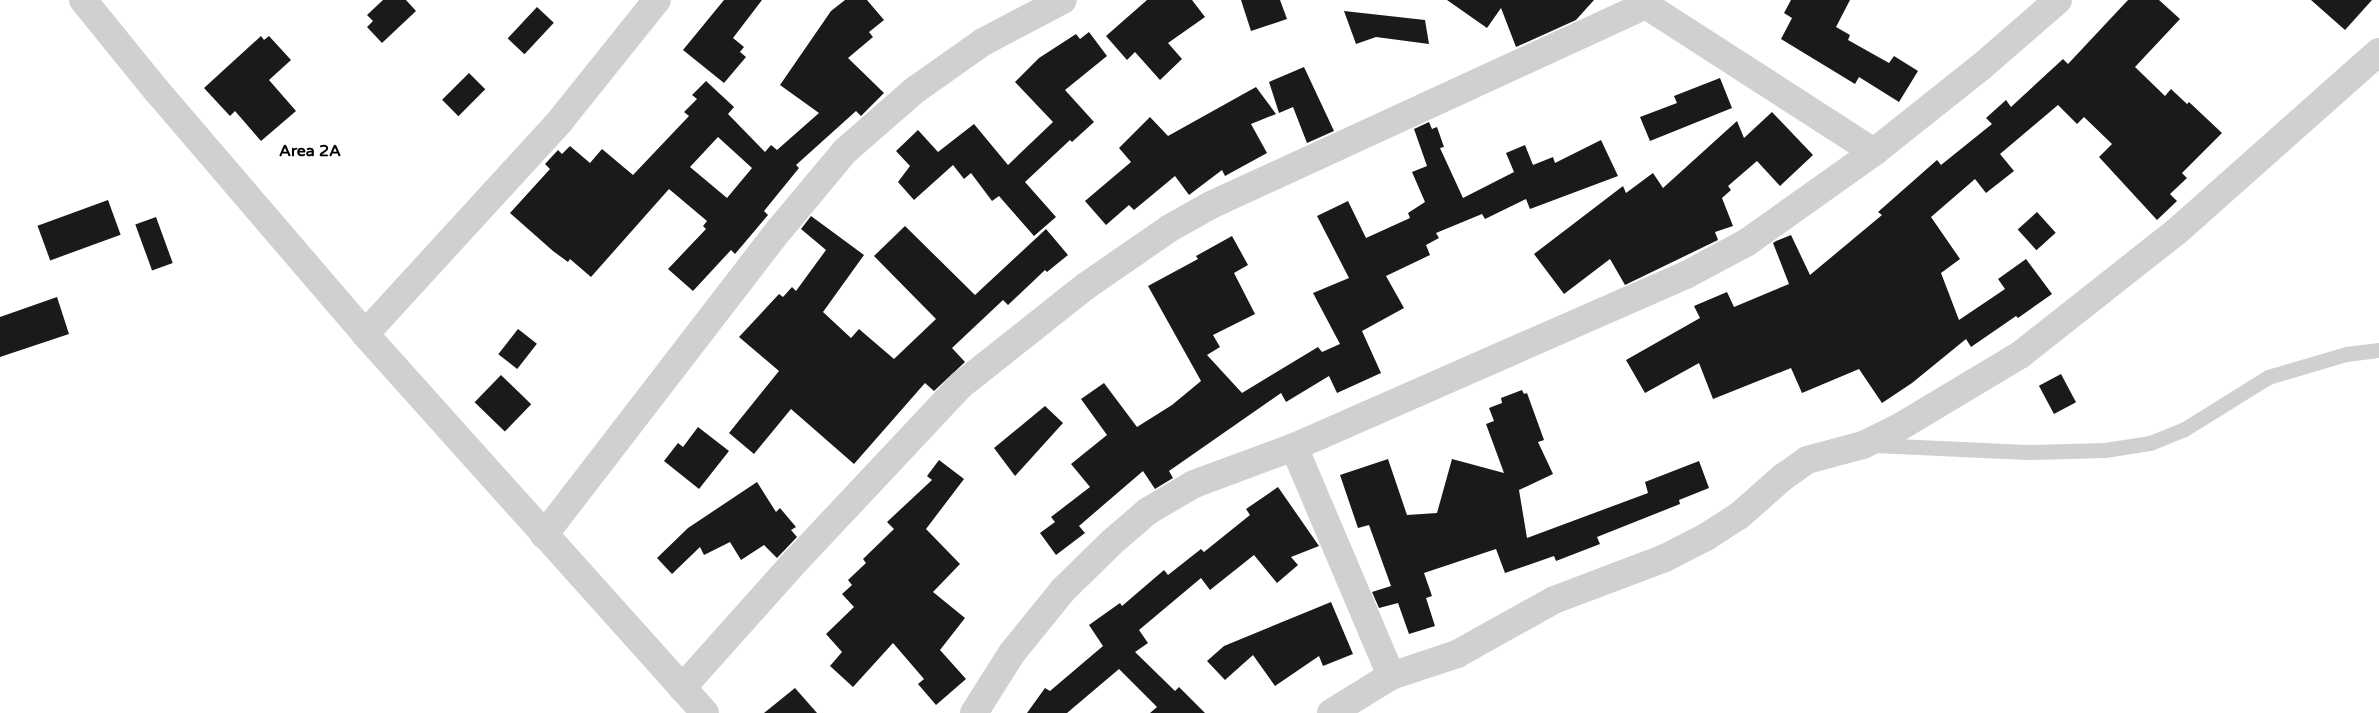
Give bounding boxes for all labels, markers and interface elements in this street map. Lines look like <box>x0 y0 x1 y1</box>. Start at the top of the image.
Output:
district label: Area 2A <box>279 141 341 161</box>

